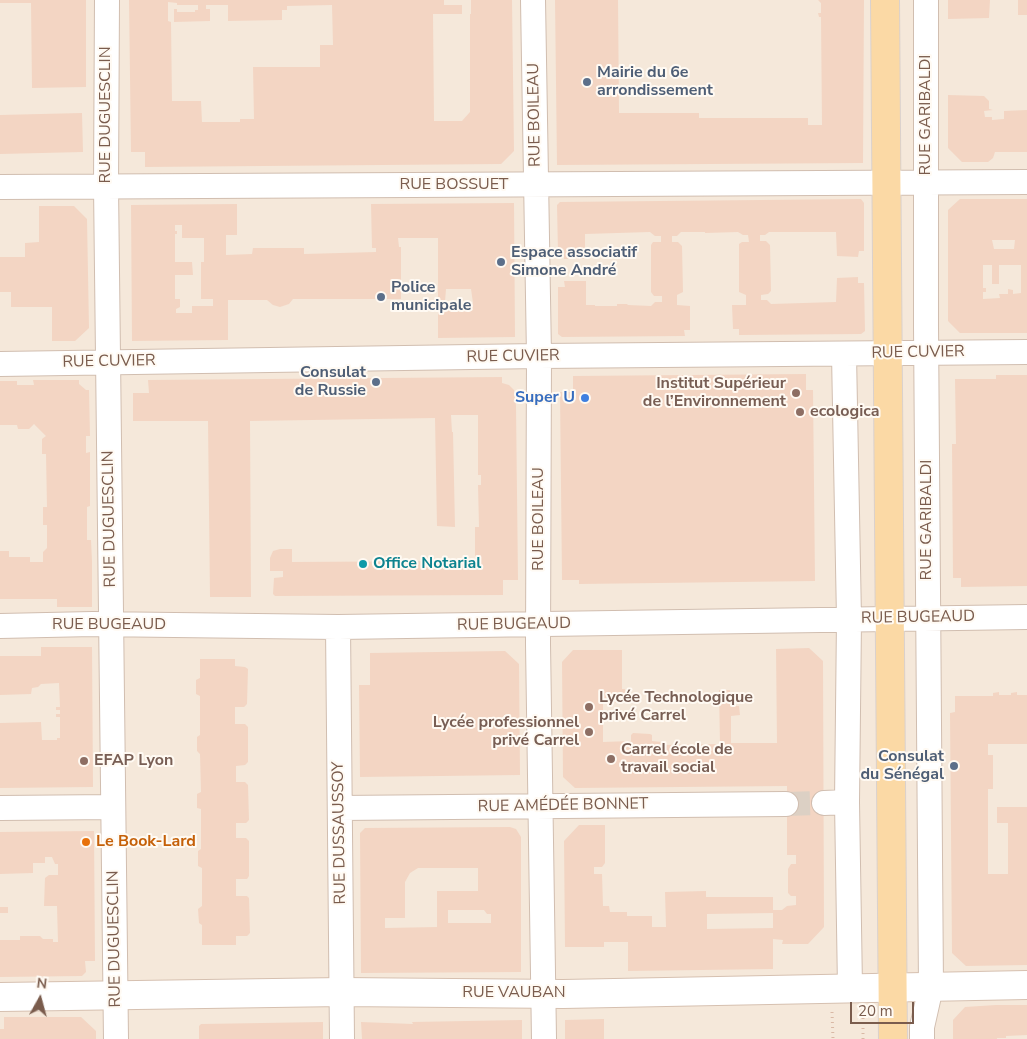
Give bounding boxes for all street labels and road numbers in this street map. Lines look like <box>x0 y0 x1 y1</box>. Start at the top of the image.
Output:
street label: RUE DUGUESCLIN <box>96 47 116 183</box>
street label: RUE GARIBALDI <box>916 55 936 175</box>
street label: RUE BOILEAU <box>524 63 546 167</box>
street label: RUE BOSSUET <box>400 175 508 195</box>
street label: RUE CUVIER <box>871 343 965 363</box>
street label: RUE CUVIER <box>466 347 560 367</box>
street label: RUE CUVIER <box>62 352 156 372</box>
street label: RUE DUGUESCLIN <box>99 450 121 588</box>
street label: RUE GARIBALDI <box>917 460 937 580</box>
street label: RUE BOILEAU <box>529 467 549 571</box>
street label: RUE BUGEAUD <box>861 607 975 629</box>
street label: RUE BUGEAUD <box>457 614 571 636</box>
street label: RUE BUGEAUD <box>52 615 166 635</box>
street label: RUE DUSSAUSSOY <box>329 761 351 905</box>
street label: RUE AMÉDÉE BONNET <box>478 795 648 817</box>
street label: RUE DUGUESCLIN <box>104 870 126 1008</box>
street label: RUE VAUBAN <box>462 983 566 1003</box>

